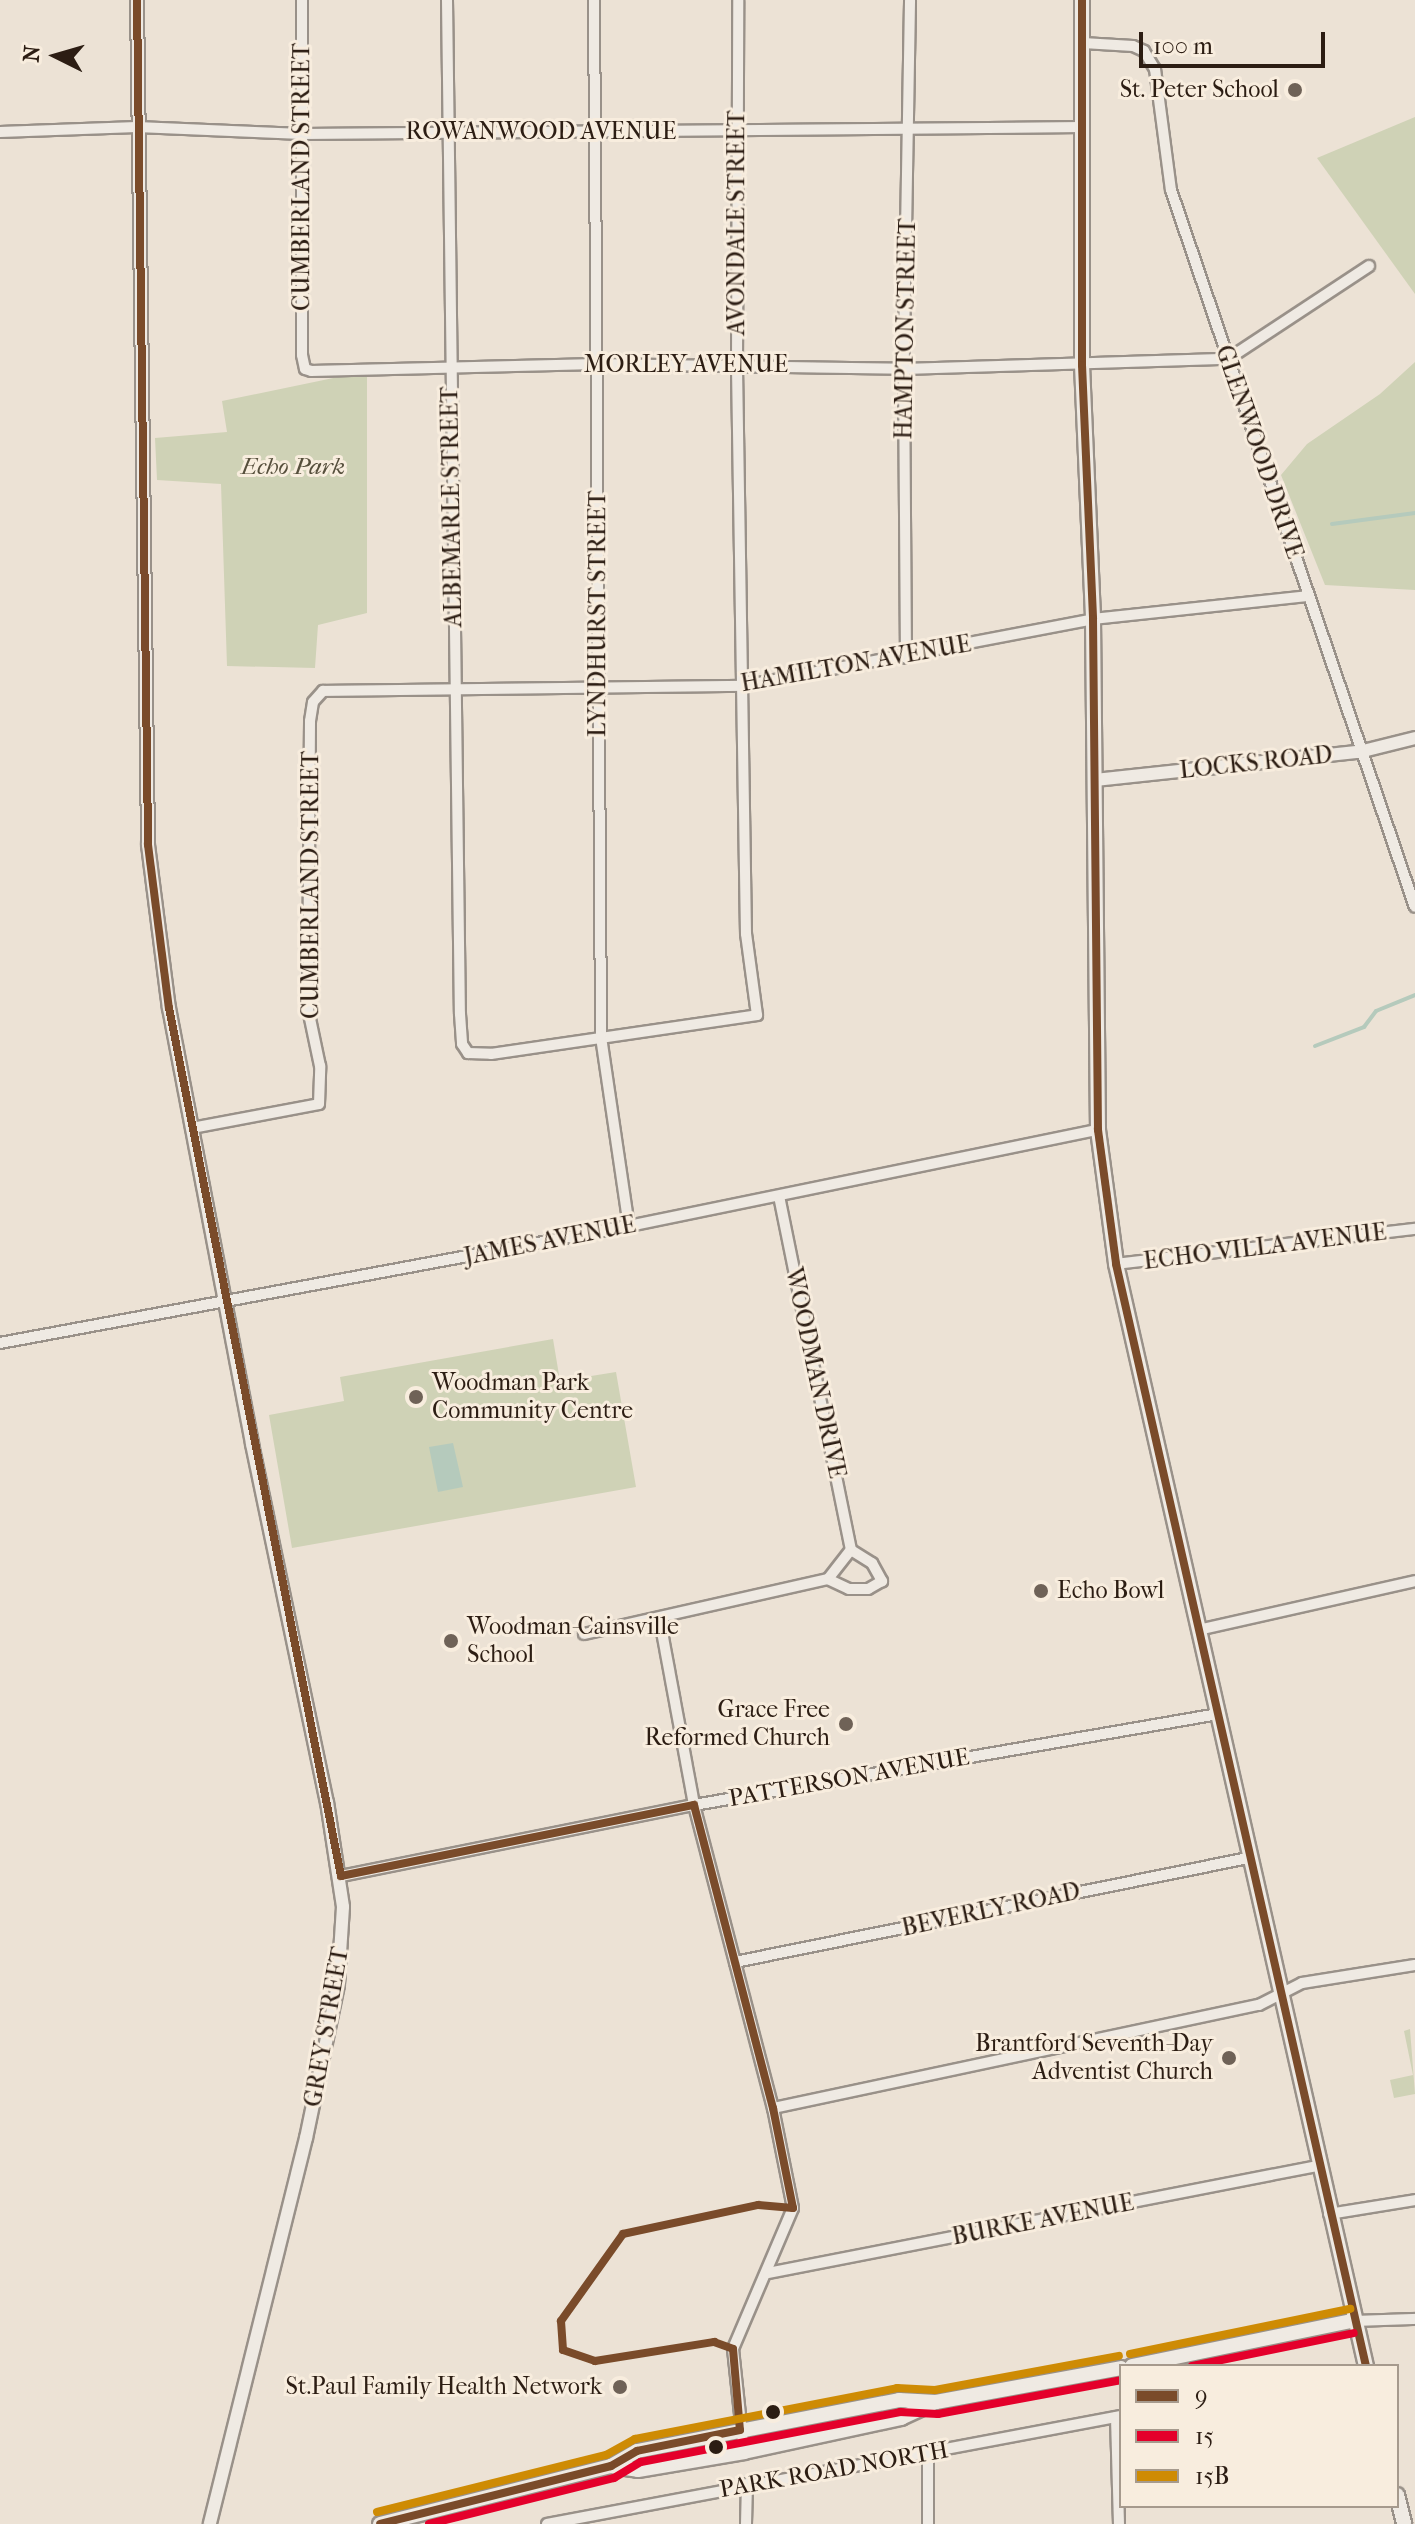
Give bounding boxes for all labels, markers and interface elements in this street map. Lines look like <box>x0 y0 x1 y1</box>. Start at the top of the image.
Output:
north arrow <box>16 16 96 96</box>
scale bar <box>1143 16 1329 66</box>
text: 100 m <box>1153 32 1213 60</box>
street label: CUMBERLAND STREET <box>288 43 316 311</box>
text: N <box>18 44 46 63</box>
place label: St. Peter School <box>1120 76 1279 104</box>
marker: St. Peter School <box>1286 81 1304 99</box>
street label: AVONDALE STREET <box>723 110 751 336</box>
street label: ROWANWOOD AVENUE <box>406 118 676 146</box>
street label: HAMPTON STREET <box>890 218 922 440</box>
street label: GLENWOOD DRIVE <box>1209 342 1309 562</box>
street label: MORLEY AVENUE <box>584 351 788 379</box>
street label: ALBEMARLE STREET <box>436 386 468 628</box>
park label: Echo Park <box>241 453 345 481</box>
street label: LYNDHURST STREET <box>584 491 612 737</box>
street label: HAMILTON AVENUE <box>739 630 973 698</box>
street label: LOCKS ROAD <box>1178 741 1334 785</box>
street label: CUMBERLAND STREET <box>297 751 325 1019</box>
street label: JAMES AVENUE <box>462 1210 638 1272</box>
street label: ECHO VILLA AVENUE <box>1142 1218 1388 1276</box>
street label: WOODMAN DRIVE <box>779 1265 851 1481</box>
place label: Woodman Park Community Centre <box>432 1369 633 1425</box>
marker: Woodman Park Community Centre <box>407 1388 425 1406</box>
place label: Echo Bowl <box>1057 1577 1164 1605</box>
marker: Echo Bowl <box>1032 1582 1050 1600</box>
place label: Woodman-Cainsville School <box>467 1613 679 1669</box>
marker: Woodman-Cainsville School <box>442 1632 460 1650</box>
place label: Grace Free Reformed Church <box>644 1696 830 1752</box>
marker: Grace Free Reformed Church <box>837 1715 855 1733</box>
street label: PATTERSON AVENUE <box>726 1743 972 1813</box>
street label: BEVERLY ROAD <box>899 1877 1083 1943</box>
street label: GREY STREET <box>299 1945 355 2109</box>
place label: Brantford Seventh-Day Adventist Church <box>975 2030 1213 2086</box>
marker: Brantford Seventh-Day Adventist Church <box>1220 2049 1238 2067</box>
street label: BURKE AVENUE <box>950 2188 1136 2252</box>
legend <box>1119 2364 1399 2508</box>
place label: St.Paul Family Health Network <box>286 2373 602 2401</box>
marker: St.Paul Family Health Network <box>609 2376 631 2398</box>
text: 9 <box>1195 2382 1208 2410</box>
unlabelled marker <box>765 2404 781 2420</box>
text: 15 <box>1195 2422 1214 2450</box>
street label: PARK ROAD NORTH <box>717 2436 951 2504</box>
unlabelled marker <box>708 2439 724 2455</box>
text: 15B <box>1195 2462 1229 2490</box>

